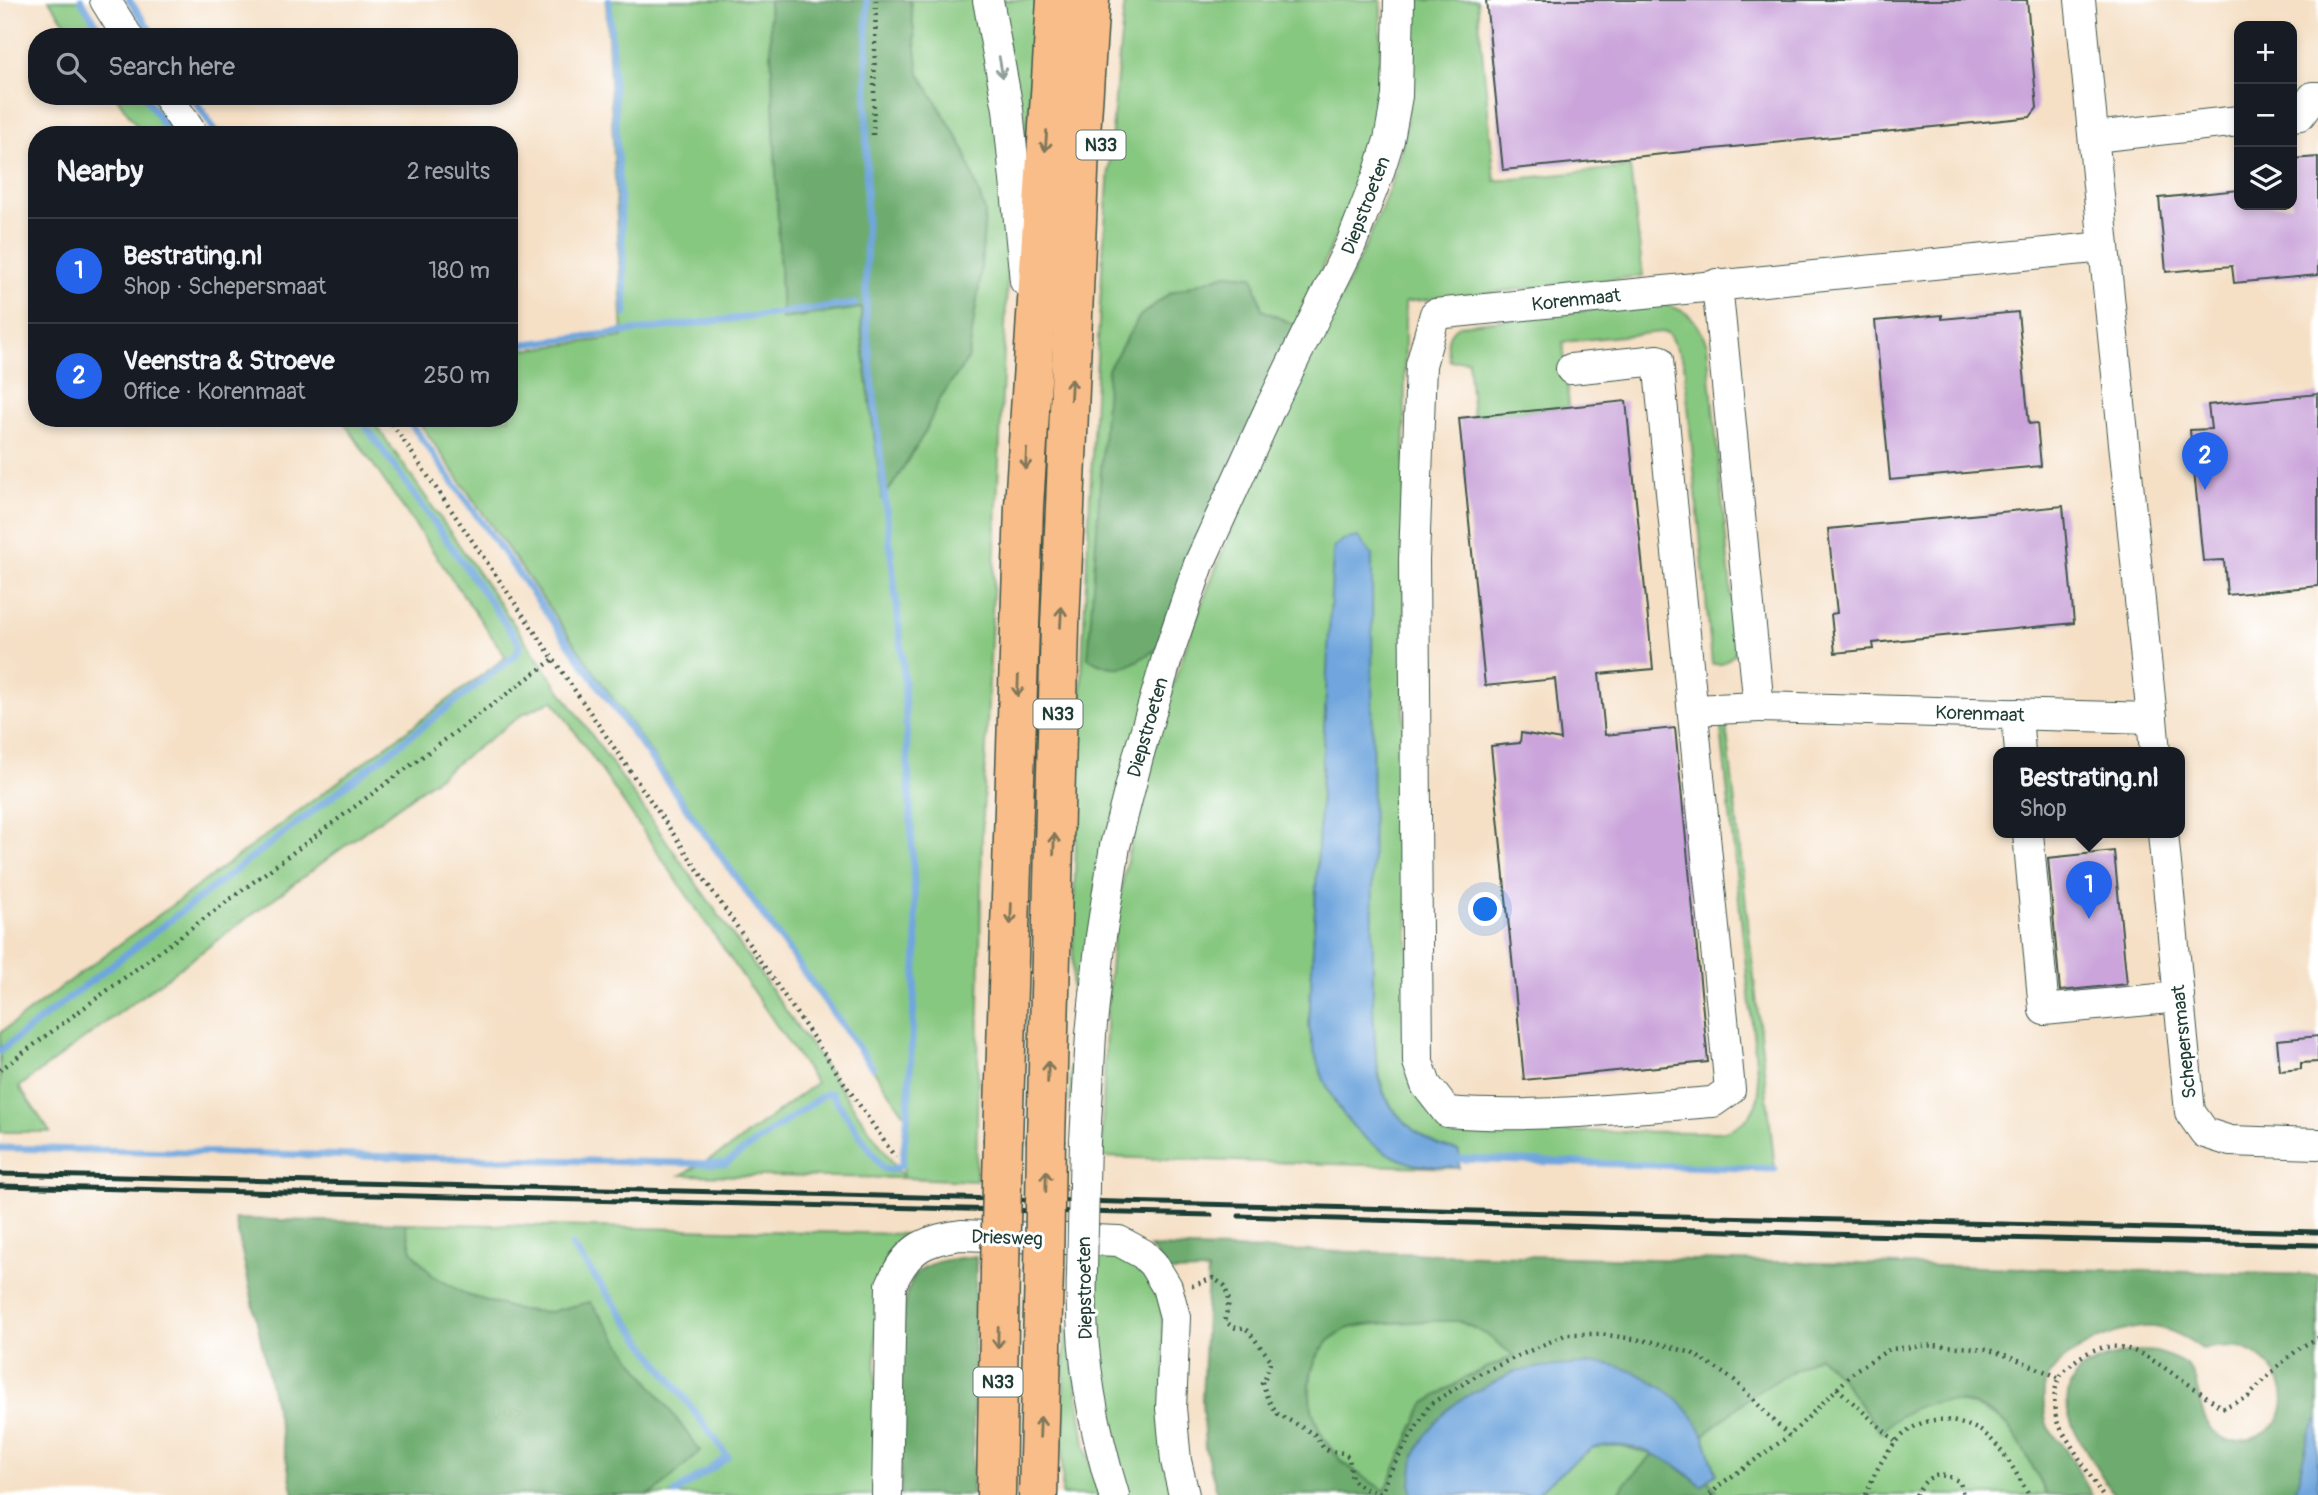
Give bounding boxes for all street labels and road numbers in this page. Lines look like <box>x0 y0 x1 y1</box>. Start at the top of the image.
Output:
road number: N33 <box>1076 130 1126 160</box>
street label: Diepstroeten <box>1336 153 1396 258</box>
street label: Korenmaat <box>1530 283 1622 317</box>
street label: Diepstroeten <box>1122 674 1174 780</box>
road number: N33 <box>1034 700 1082 728</box>
street label: Korenmaat <box>1935 700 2025 728</box>
street label: Schepersmaat <box>2166 983 2202 1100</box>
street label: Driesweg <box>971 1225 1043 1251</box>
street label: Diepstroeten <box>1072 1236 1098 1340</box>
road number: N33 <box>974 1367 1023 1396</box>

